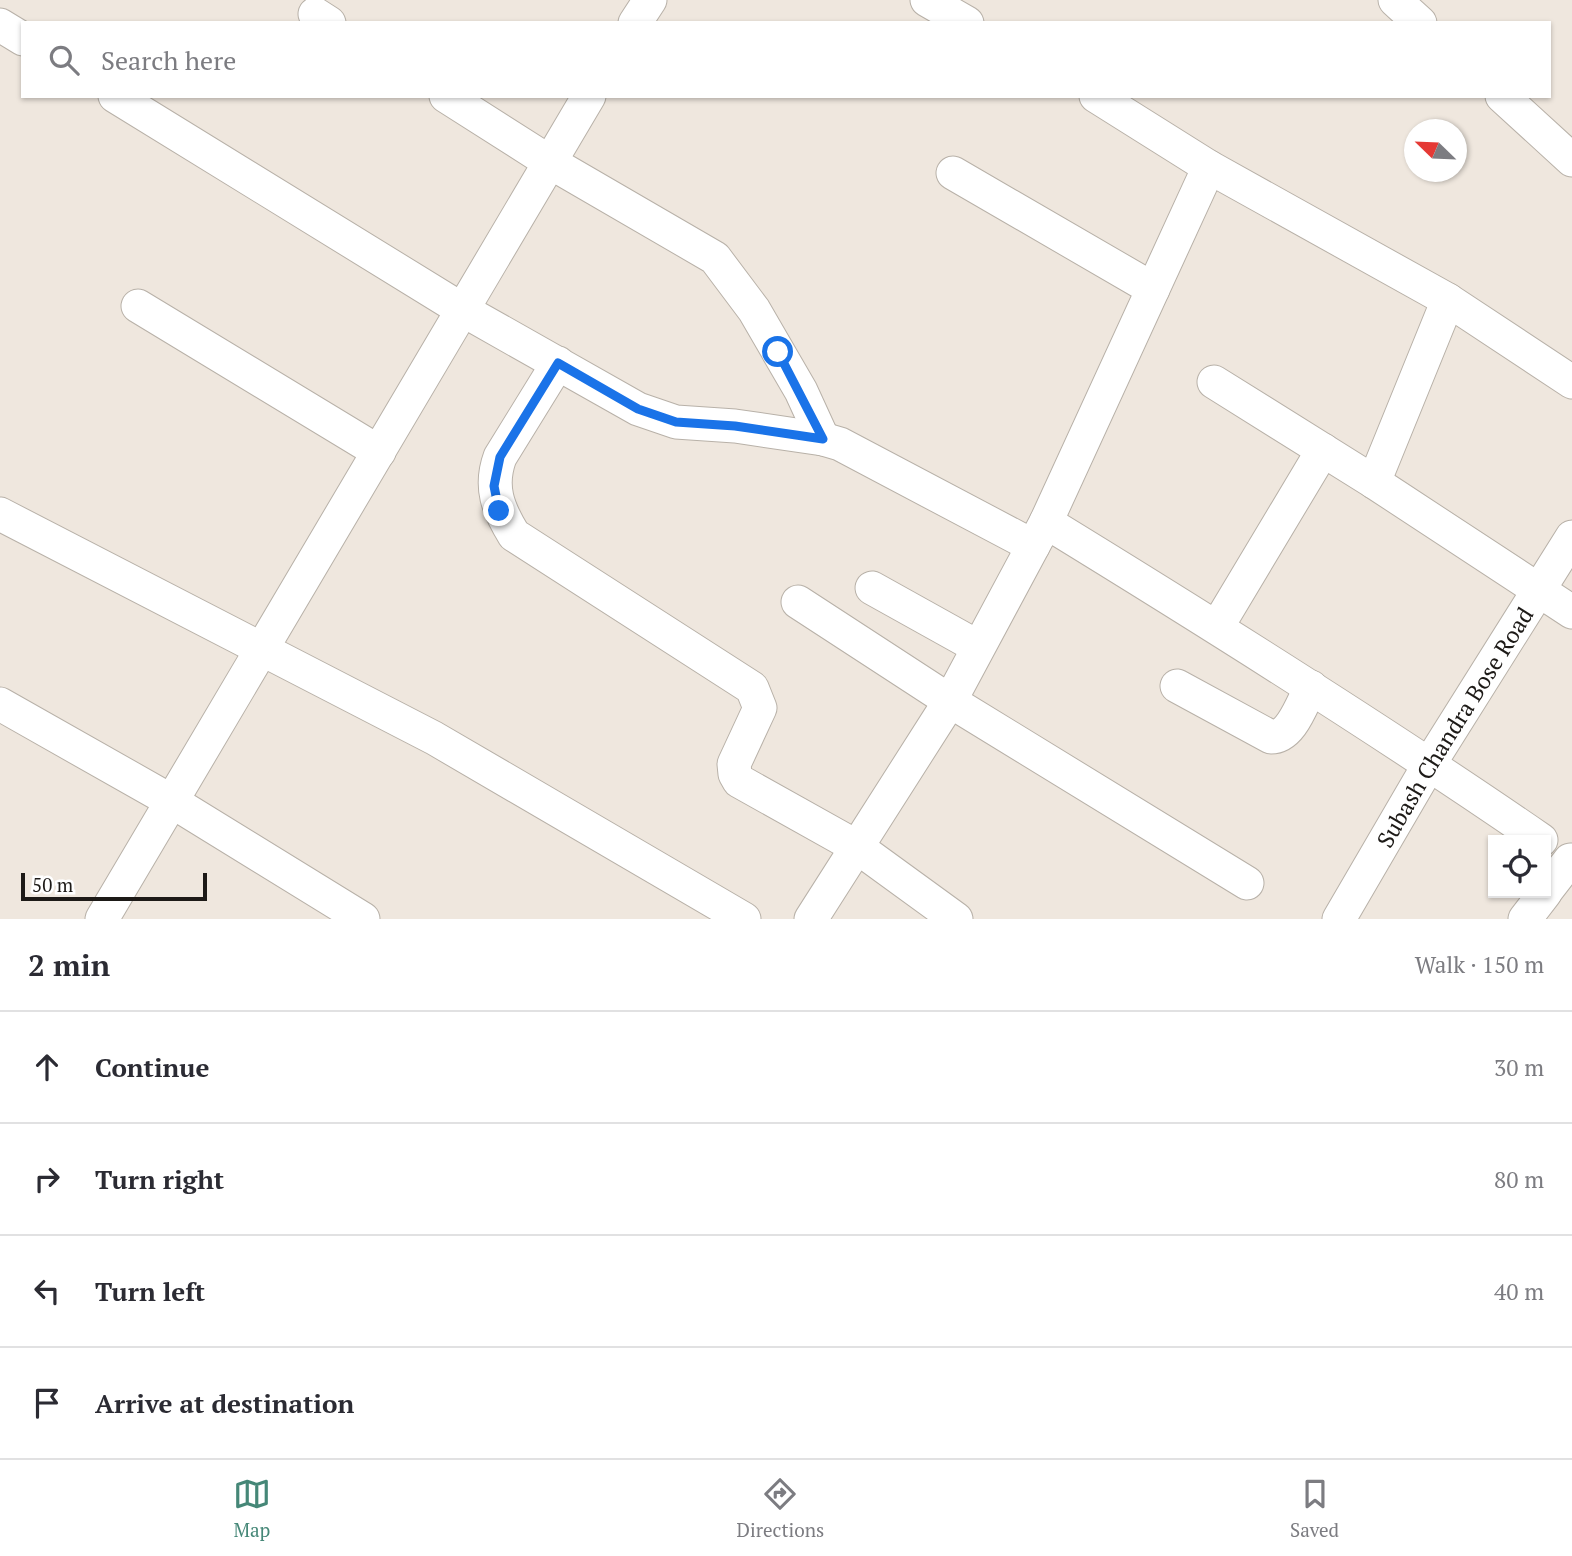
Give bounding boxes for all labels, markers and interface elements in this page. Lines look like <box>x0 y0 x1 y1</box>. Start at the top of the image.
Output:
search box <box>21 21 1551 98</box>
icon: search <box>45 41 83 79</box>
text: Search here <box>101 43 236 77</box>
north arrow <box>1404 119 1467 182</box>
route start <box>762 336 793 367</box>
route end <box>483 495 514 526</box>
street label: Subash Chandra Bose Road <box>1369 601 1540 853</box>
map controls <box>1488 835 1551 898</box>
button: locate <box>1488 835 1551 898</box>
scale bar <box>21 870 206 902</box>
text: 50 m <box>32 872 73 897</box>
text: 2 min <box>28 945 110 985</box>
text: Walk · 150 m <box>1415 949 1544 980</box>
icon: ahead <box>28 1048 66 1086</box>
text: Continue <box>95 1050 209 1084</box>
text: 30 m <box>1494 1052 1544 1083</box>
icon: right <box>28 1160 66 1198</box>
text: Turn right <box>95 1162 224 1196</box>
text: 80 m <box>1494 1164 1544 1195</box>
icon: left <box>28 1272 66 1310</box>
text: Turn left <box>95 1274 205 1308</box>
text: 40 m <box>1494 1276 1544 1307</box>
icon: arrive <box>28 1384 66 1422</box>
text: Arrive at destination <box>95 1386 354 1420</box>
tab: Map <box>233 1475 271 1542</box>
tab: Directions <box>737 1475 824 1542</box>
tab: Saved <box>1290 1475 1339 1542</box>

